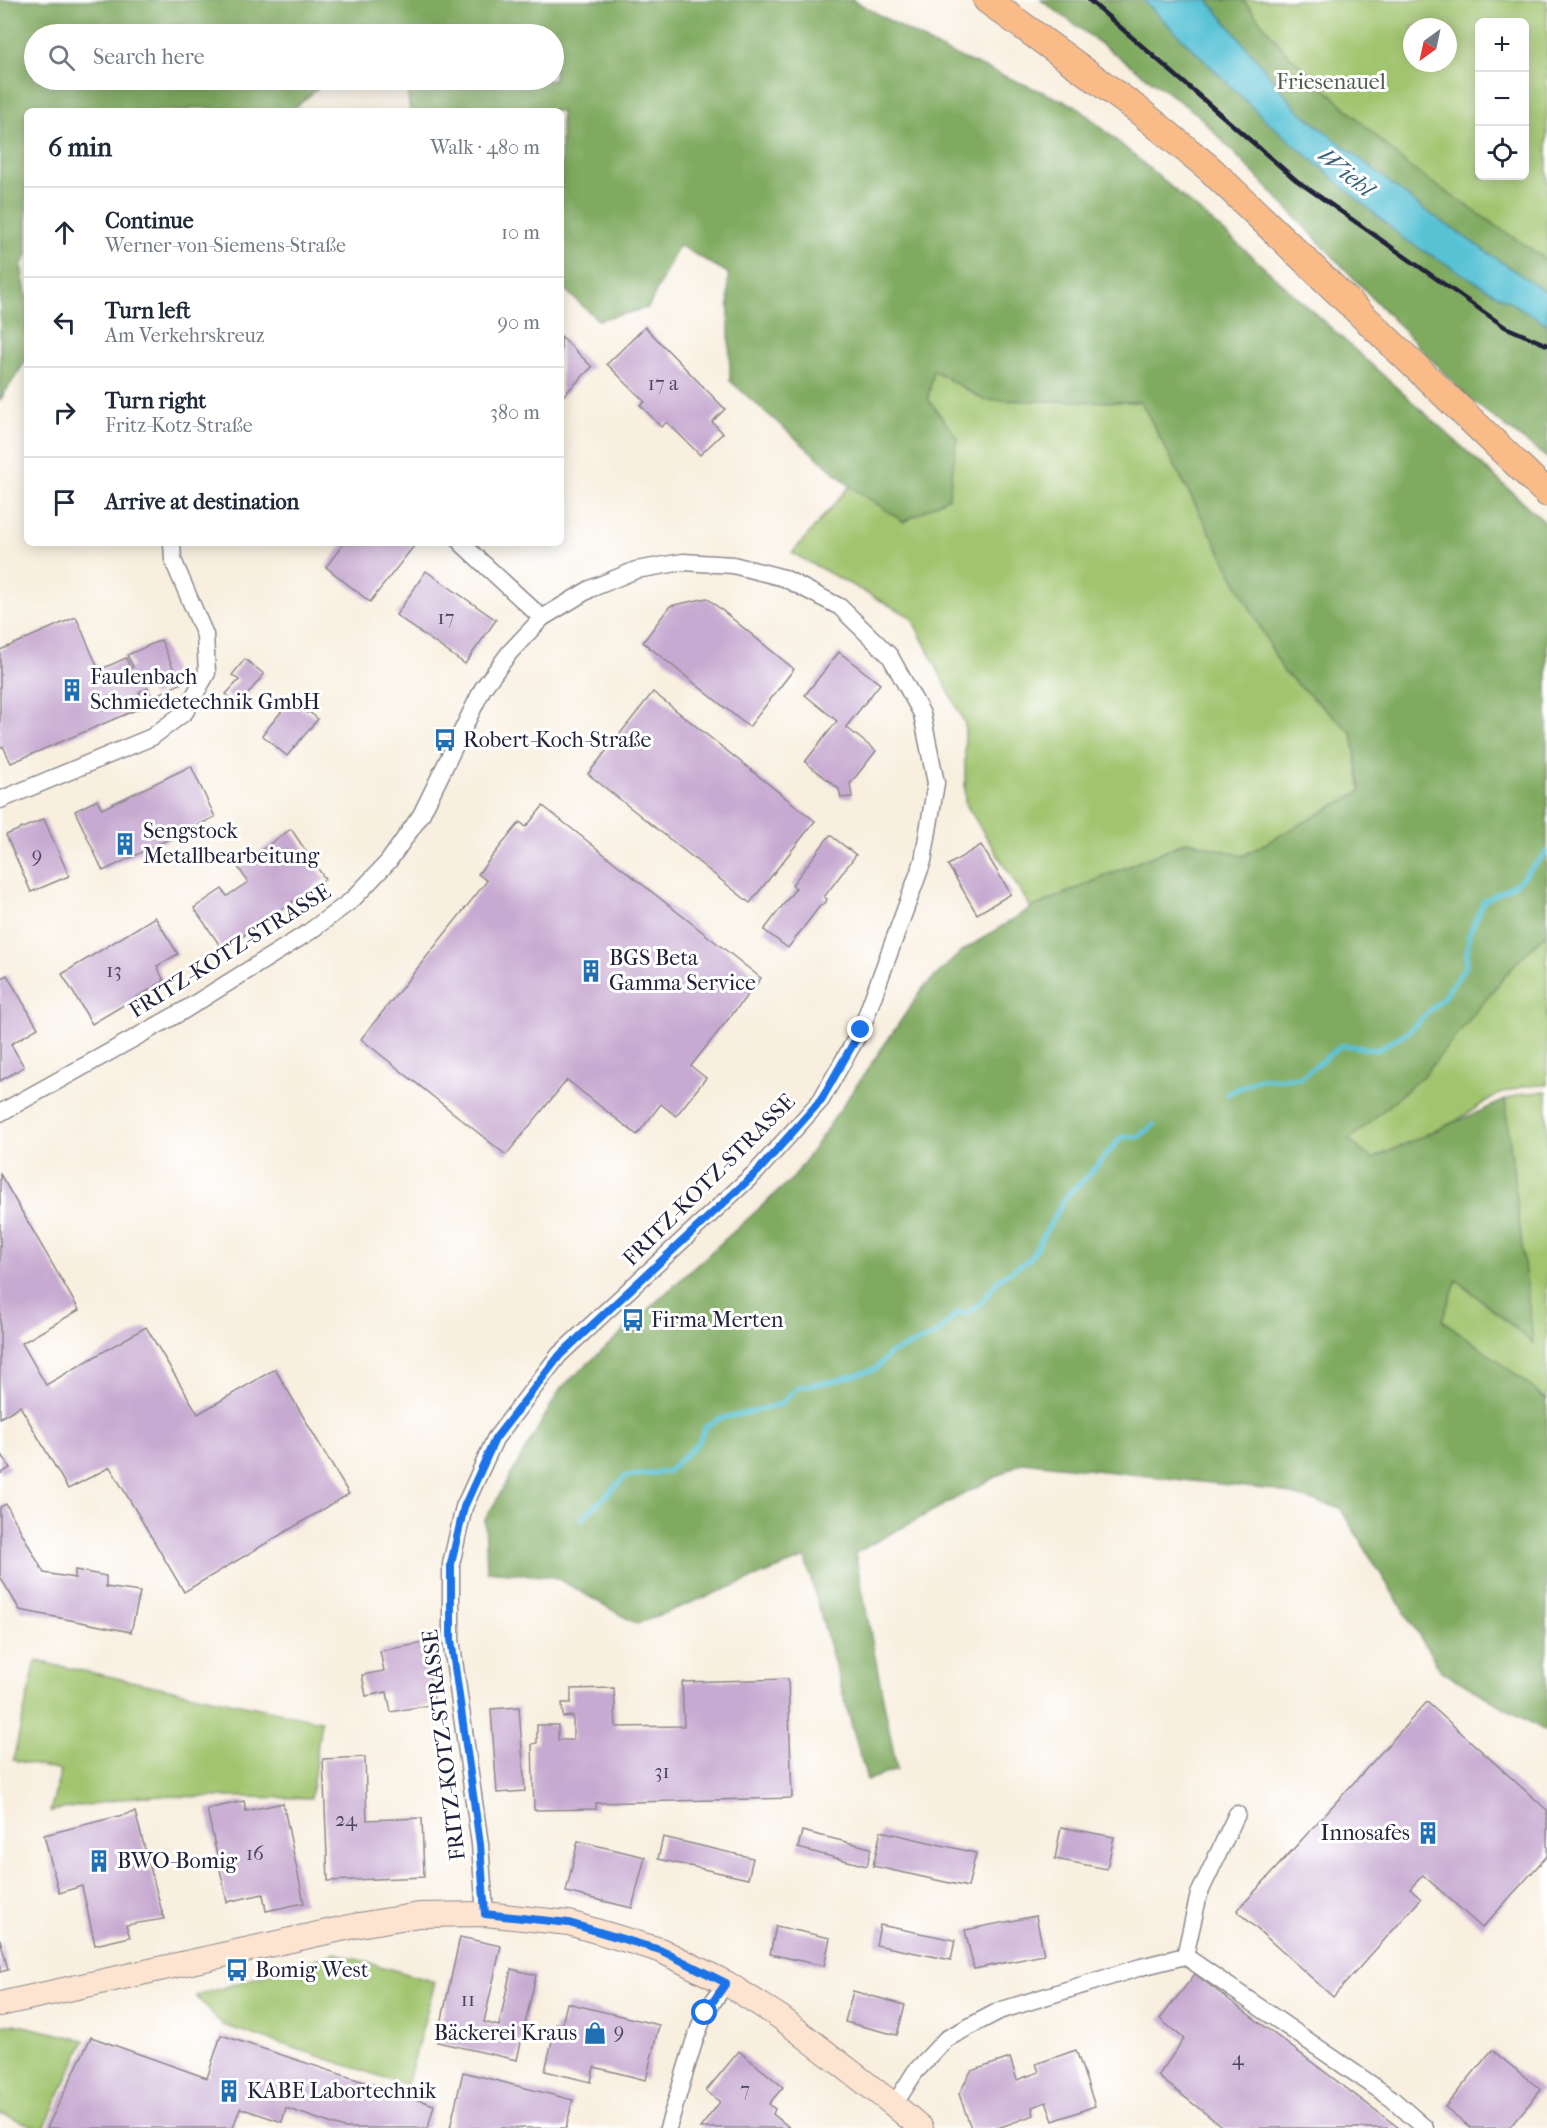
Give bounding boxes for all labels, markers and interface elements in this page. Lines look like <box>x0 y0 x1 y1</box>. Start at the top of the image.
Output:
north arrow <box>1403 18 1457 72</box>
map controls <box>1475 18 1529 180</box>
button: + <box>1475 18 1529 72</box>
search box <box>24 24 564 90</box>
icon: search <box>45 41 78 74</box>
text: Search here <box>93 44 205 70</box>
park label: Friesenauel <box>1276 69 1386 95</box>
button: − <box>1475 72 1529 126</box>
button: locate <box>1475 126 1529 180</box>
text: 6 min <box>48 132 112 163</box>
text: Walk · 480 m <box>430 136 540 159</box>
water label: Wiehl <box>1313 141 1382 205</box>
text: Continue <box>105 208 194 234</box>
icon: ahead <box>48 216 81 249</box>
text: 10 m <box>501 221 540 244</box>
text: Werner-von-Siemens-Straße <box>105 234 346 257</box>
text: Turn left <box>105 298 191 324</box>
icon: left <box>48 306 81 339</box>
text: 90 m <box>498 311 540 334</box>
text: Am Verkehrskreuz <box>105 324 265 347</box>
house number: 17 a <box>648 372 679 395</box>
text: Turn right <box>105 388 206 414</box>
icon: right <box>48 396 81 429</box>
text: 380 m <box>490 401 540 424</box>
text: Fritz-Kotz-Straße <box>105 414 253 437</box>
icon: arrive <box>48 486 81 519</box>
text: Arrive at destination <box>105 489 299 515</box>
house number: 17 <box>438 606 455 629</box>
place label: Faulenbach Schmiedetechnik GmbH <box>90 664 320 715</box>
building icon: Faulenbach Schmiedetechnik GmbH <box>59 677 85 703</box>
bus stop icon: Robert-Koch-Straße <box>432 727 458 753</box>
place label: Robert-Koch-Straße <box>463 727 651 753</box>
place label: Sengstock Metallbearbeitung <box>143 818 320 869</box>
building icon: Sengstock Metallbearbeitung <box>112 831 138 857</box>
house number: 9 <box>32 844 42 867</box>
street label: FRITZ-KOTZ-STRASSE <box>124 878 336 1024</box>
place label: BGS Beta Gamma Service <box>609 945 756 996</box>
building icon: BGS Beta Gamma Service <box>578 958 604 984</box>
house number: 13 <box>106 959 122 982</box>
route end <box>847 1016 873 1042</box>
street label: FRITZ-KOTZ-STRASSE <box>618 1089 800 1271</box>
bus stop icon: Firma Merten <box>620 1307 646 1333</box>
place label: Firma Merten <box>651 1307 784 1333</box>
street label: FRITZ-KOTZ-STRASSE <box>417 1628 471 1862</box>
house number: 31 <box>654 1760 670 1783</box>
house number: 24 <box>335 1808 358 1831</box>
place label: Innosafes <box>1321 1820 1410 1846</box>
building icon: Innosafes <box>1415 1820 1441 1846</box>
house number: 16 <box>246 1842 264 1865</box>
building icon: BWO-Bomig <box>86 1848 112 1874</box>
place label: BWO-Bomig <box>117 1848 237 1874</box>
bus stop icon: Bomig West <box>224 1957 250 1983</box>
place label: Bomig West <box>255 1957 369 1983</box>
house number: 11 <box>461 1988 475 2011</box>
route start <box>691 1999 717 2025</box>
place label: Bäckerei Kraus <box>434 2020 577 2046</box>
shop icon: Bäckerei Kraus <box>582 2020 608 2046</box>
house number: 9 <box>614 2020 624 2043</box>
house number: 4 <box>1232 2047 1245 2070</box>
building icon: KABE Labortechnik <box>216 2078 242 2104</box>
place label: KABE Labortechnik <box>247 2078 437 2104</box>
house number: 7 <box>740 2078 750 2101</box>

